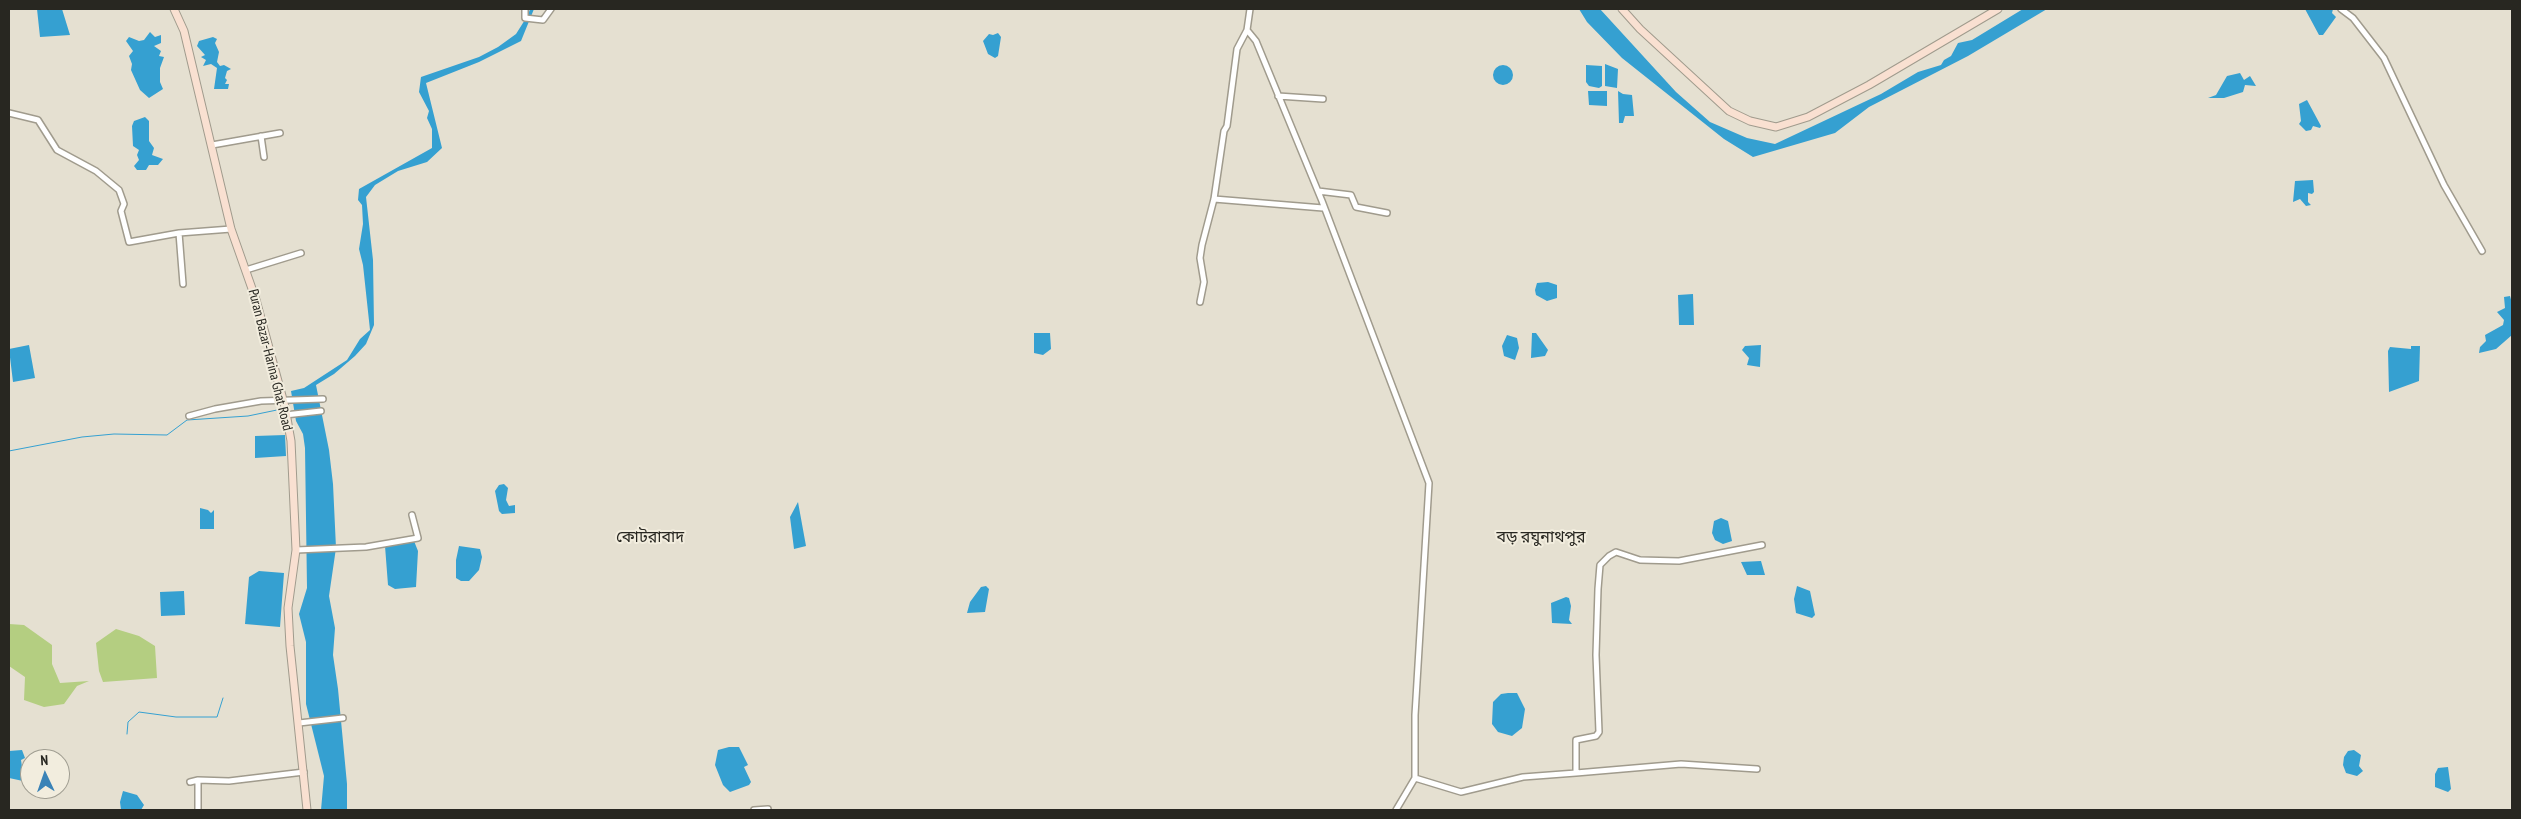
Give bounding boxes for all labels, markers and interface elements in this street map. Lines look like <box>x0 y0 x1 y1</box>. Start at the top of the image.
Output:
street label: Puran Bazar-Harina Ghat Road <box>244 287 296 433</box>
district label: কোটরাবাদ <box>616 527 684 547</box>
district label: বড় রঘুনাথপুর <box>1497 527 1585 547</box>
north arrow <box>20 749 70 799</box>
text: N <box>40 751 49 769</box>

